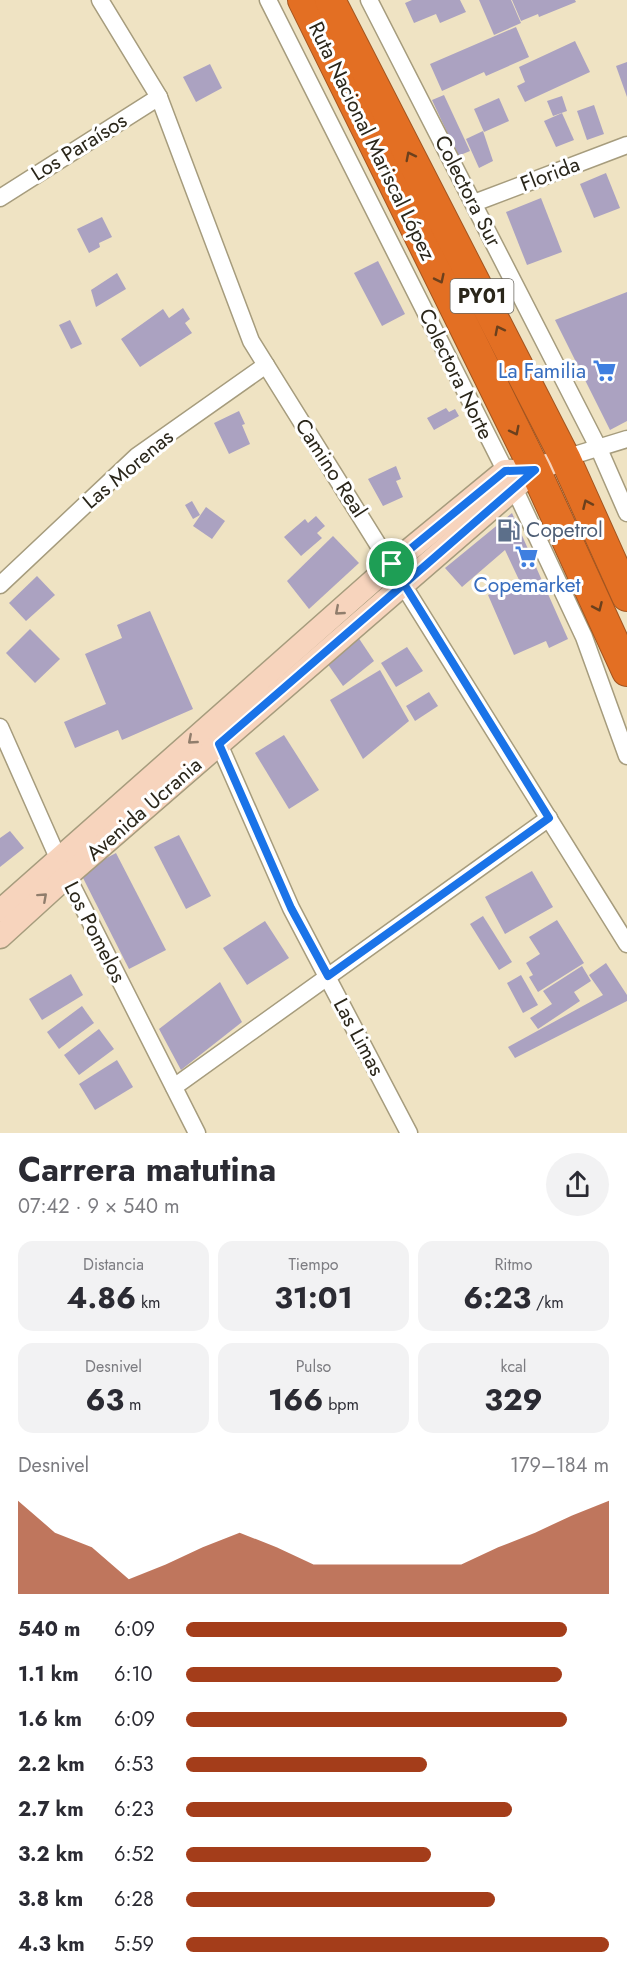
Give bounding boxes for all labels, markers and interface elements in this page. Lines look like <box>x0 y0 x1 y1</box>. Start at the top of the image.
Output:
street label: Ruta Nacional Mariscal López <box>301 17 443 266</box>
street label: Los Paraísos <box>25 106 133 188</box>
street label: Colectora Sur <box>427 130 509 253</box>
street label: Florida <box>516 149 584 199</box>
one-way arrow <box>406 152 417 162</box>
one-way arrow <box>432 272 444 283</box>
road number: PY01 <box>450 279 514 313</box>
street label: Colectora Norte <box>411 303 501 445</box>
one-way arrow <box>495 325 506 336</box>
place label: La Familia <box>498 356 586 386</box>
supermarket icon: La Familia <box>591 358 617 384</box>
street label: Camino Real <box>288 413 374 523</box>
street label: Las Morenas <box>76 422 180 516</box>
one-way arrow <box>508 424 519 435</box>
one-way arrow <box>582 499 594 510</box>
place label: Copetrol <box>526 515 603 545</box>
fuel station icon: Copetrol <box>495 517 521 543</box>
pin <box>366 538 417 589</box>
supermarket icon: Copemarket <box>514 544 540 570</box>
icon: arrive <box>375 547 408 580</box>
place label: Copemarket <box>473 570 581 600</box>
one-way arrow <box>591 601 603 612</box>
one-way arrow <box>335 604 346 615</box>
one-way arrow <box>189 733 199 744</box>
street label: Avenida Ucrania <box>80 750 208 868</box>
street label: Los Pomelos <box>57 876 133 988</box>
one-way arrow <box>36 893 47 904</box>
street label: Las Limas <box>326 993 392 1081</box>
text: Carrera matutina <box>18 1146 276 1193</box>
button: share <box>546 1153 609 1216</box>
text: 07:42 · 9 × 540 m <box>18 1192 180 1221</box>
text: Distancia <box>83 1253 144 1276</box>
text: Tiempo <box>288 1253 339 1276</box>
text: Ritmo <box>494 1253 533 1276</box>
text: 4.86 <box>67 1276 136 1319</box>
text: 31:01 <box>274 1276 353 1319</box>
text: 6:23 <box>463 1276 531 1319</box>
text: km <box>136 1291 160 1314</box>
text: /km <box>531 1291 564 1314</box>
text: Desnivel <box>85 1355 142 1378</box>
text: Pulso <box>296 1355 331 1378</box>
text: kcal <box>501 1355 526 1378</box>
text: 63 <box>86 1378 124 1421</box>
text: 166 <box>268 1378 323 1421</box>
text: 329 <box>484 1378 543 1421</box>
text: m <box>124 1393 141 1416</box>
text: bpm <box>323 1393 359 1416</box>
text: Desnivel <box>18 1451 89 1480</box>
text: 179–184 m <box>510 1451 609 1480</box>
text: 540 m <box>18 1615 81 1644</box>
text: 6:09 <box>114 1615 155 1644</box>
text: 1.1 km <box>18 1660 79 1689</box>
text: 6:10 <box>114 1660 153 1689</box>
text: 1.6 km <box>18 1705 82 1734</box>
text: 6:09 <box>114 1705 155 1734</box>
text: 2.2 km <box>18 1750 85 1779</box>
text: 6:53 <box>114 1750 154 1779</box>
text: 2.7 km <box>18 1795 84 1824</box>
text: 6:23 <box>114 1795 154 1824</box>
text: 3.2 km <box>18 1840 84 1869</box>
text: 6:52 <box>114 1840 154 1869</box>
text: 3.8 km <box>18 1885 83 1914</box>
text: 6:28 <box>114 1885 154 1914</box>
text: 4.3 km <box>18 1930 85 1959</box>
text: 5:59 <box>114 1930 154 1959</box>

